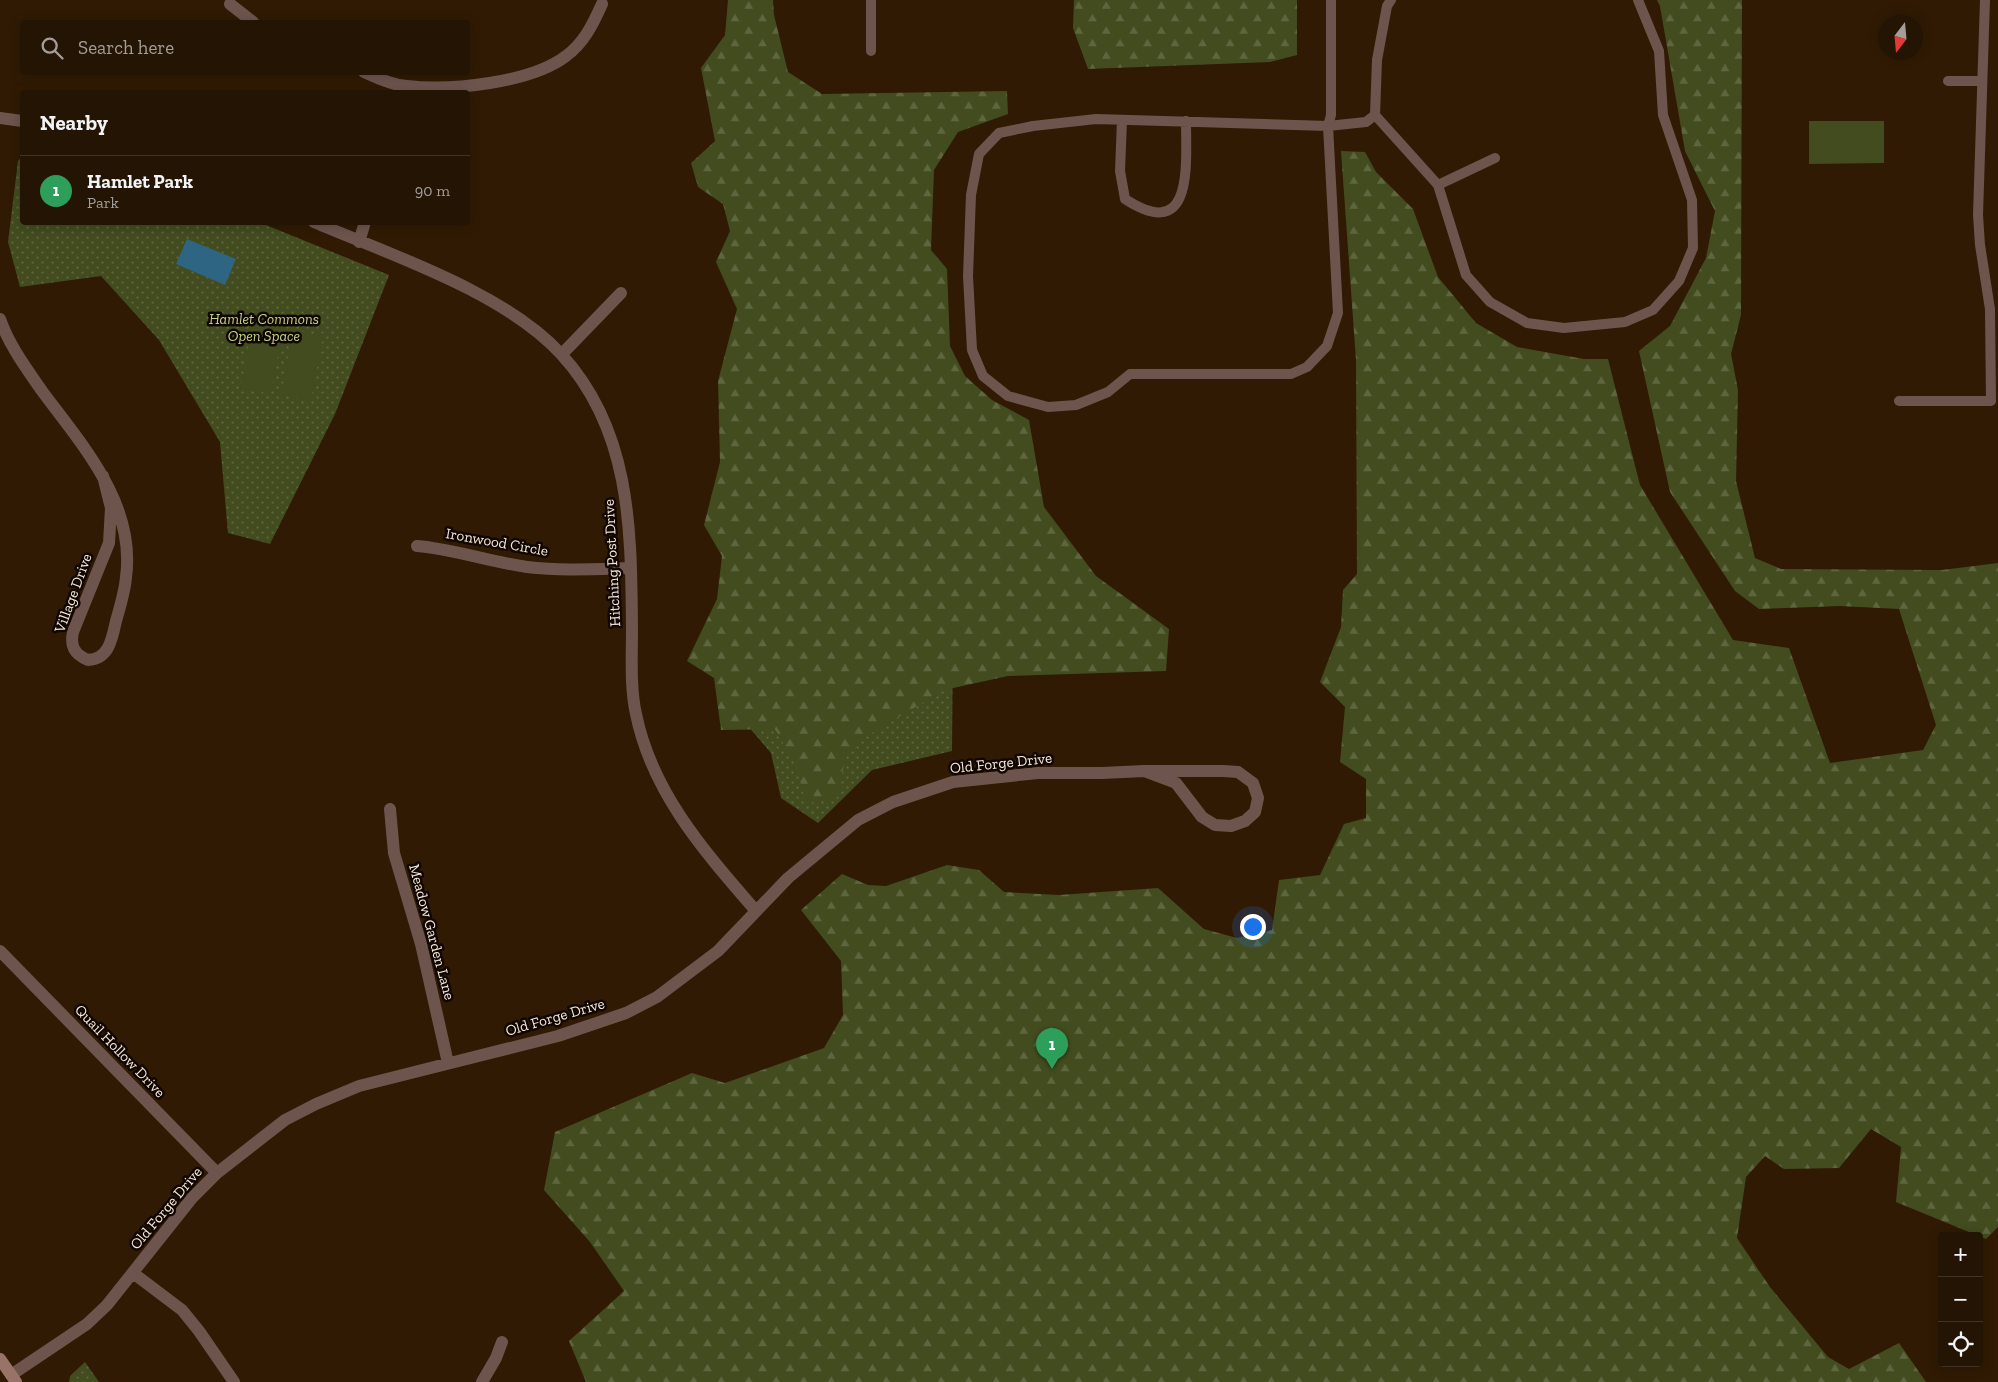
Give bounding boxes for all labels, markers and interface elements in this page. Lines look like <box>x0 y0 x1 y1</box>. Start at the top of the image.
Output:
north arrow <box>1878 15 1923 60</box>
search box <box>20 20 470 75</box>
icon: search <box>38 34 66 62</box>
text: Search here <box>78 36 174 59</box>
text: Nearby <box>40 110 108 135</box>
text: Hamlet Park <box>87 170 193 193</box>
text: 1 <box>53 181 59 200</box>
text: 90 m <box>415 181 450 200</box>
text: Park <box>87 193 119 212</box>
park label: Hamlet Commons Open Space <box>209 310 319 345</box>
street label: Hitching Post Drive <box>600 499 624 627</box>
street label: Ironwood Circle <box>444 524 550 560</box>
street label: Village Drive <box>50 551 96 636</box>
street label: Old Forge Drive <box>949 749 1053 777</box>
street label: Meadow Garden Lane <box>405 862 459 1002</box>
your location <box>1240 914 1266 940</box>
street label: Old Forge Drive <box>503 994 607 1040</box>
street label: Quail Hollow Drive <box>71 1001 169 1101</box>
pin: 1 <box>1036 1028 1068 1069</box>
street label: Old Forge Drive <box>126 1163 206 1253</box>
map controls <box>1938 1232 1983 1367</box>
button: + <box>1938 1232 1983 1277</box>
button: − <box>1938 1277 1983 1322</box>
button: locate <box>1938 1322 1983 1367</box>

